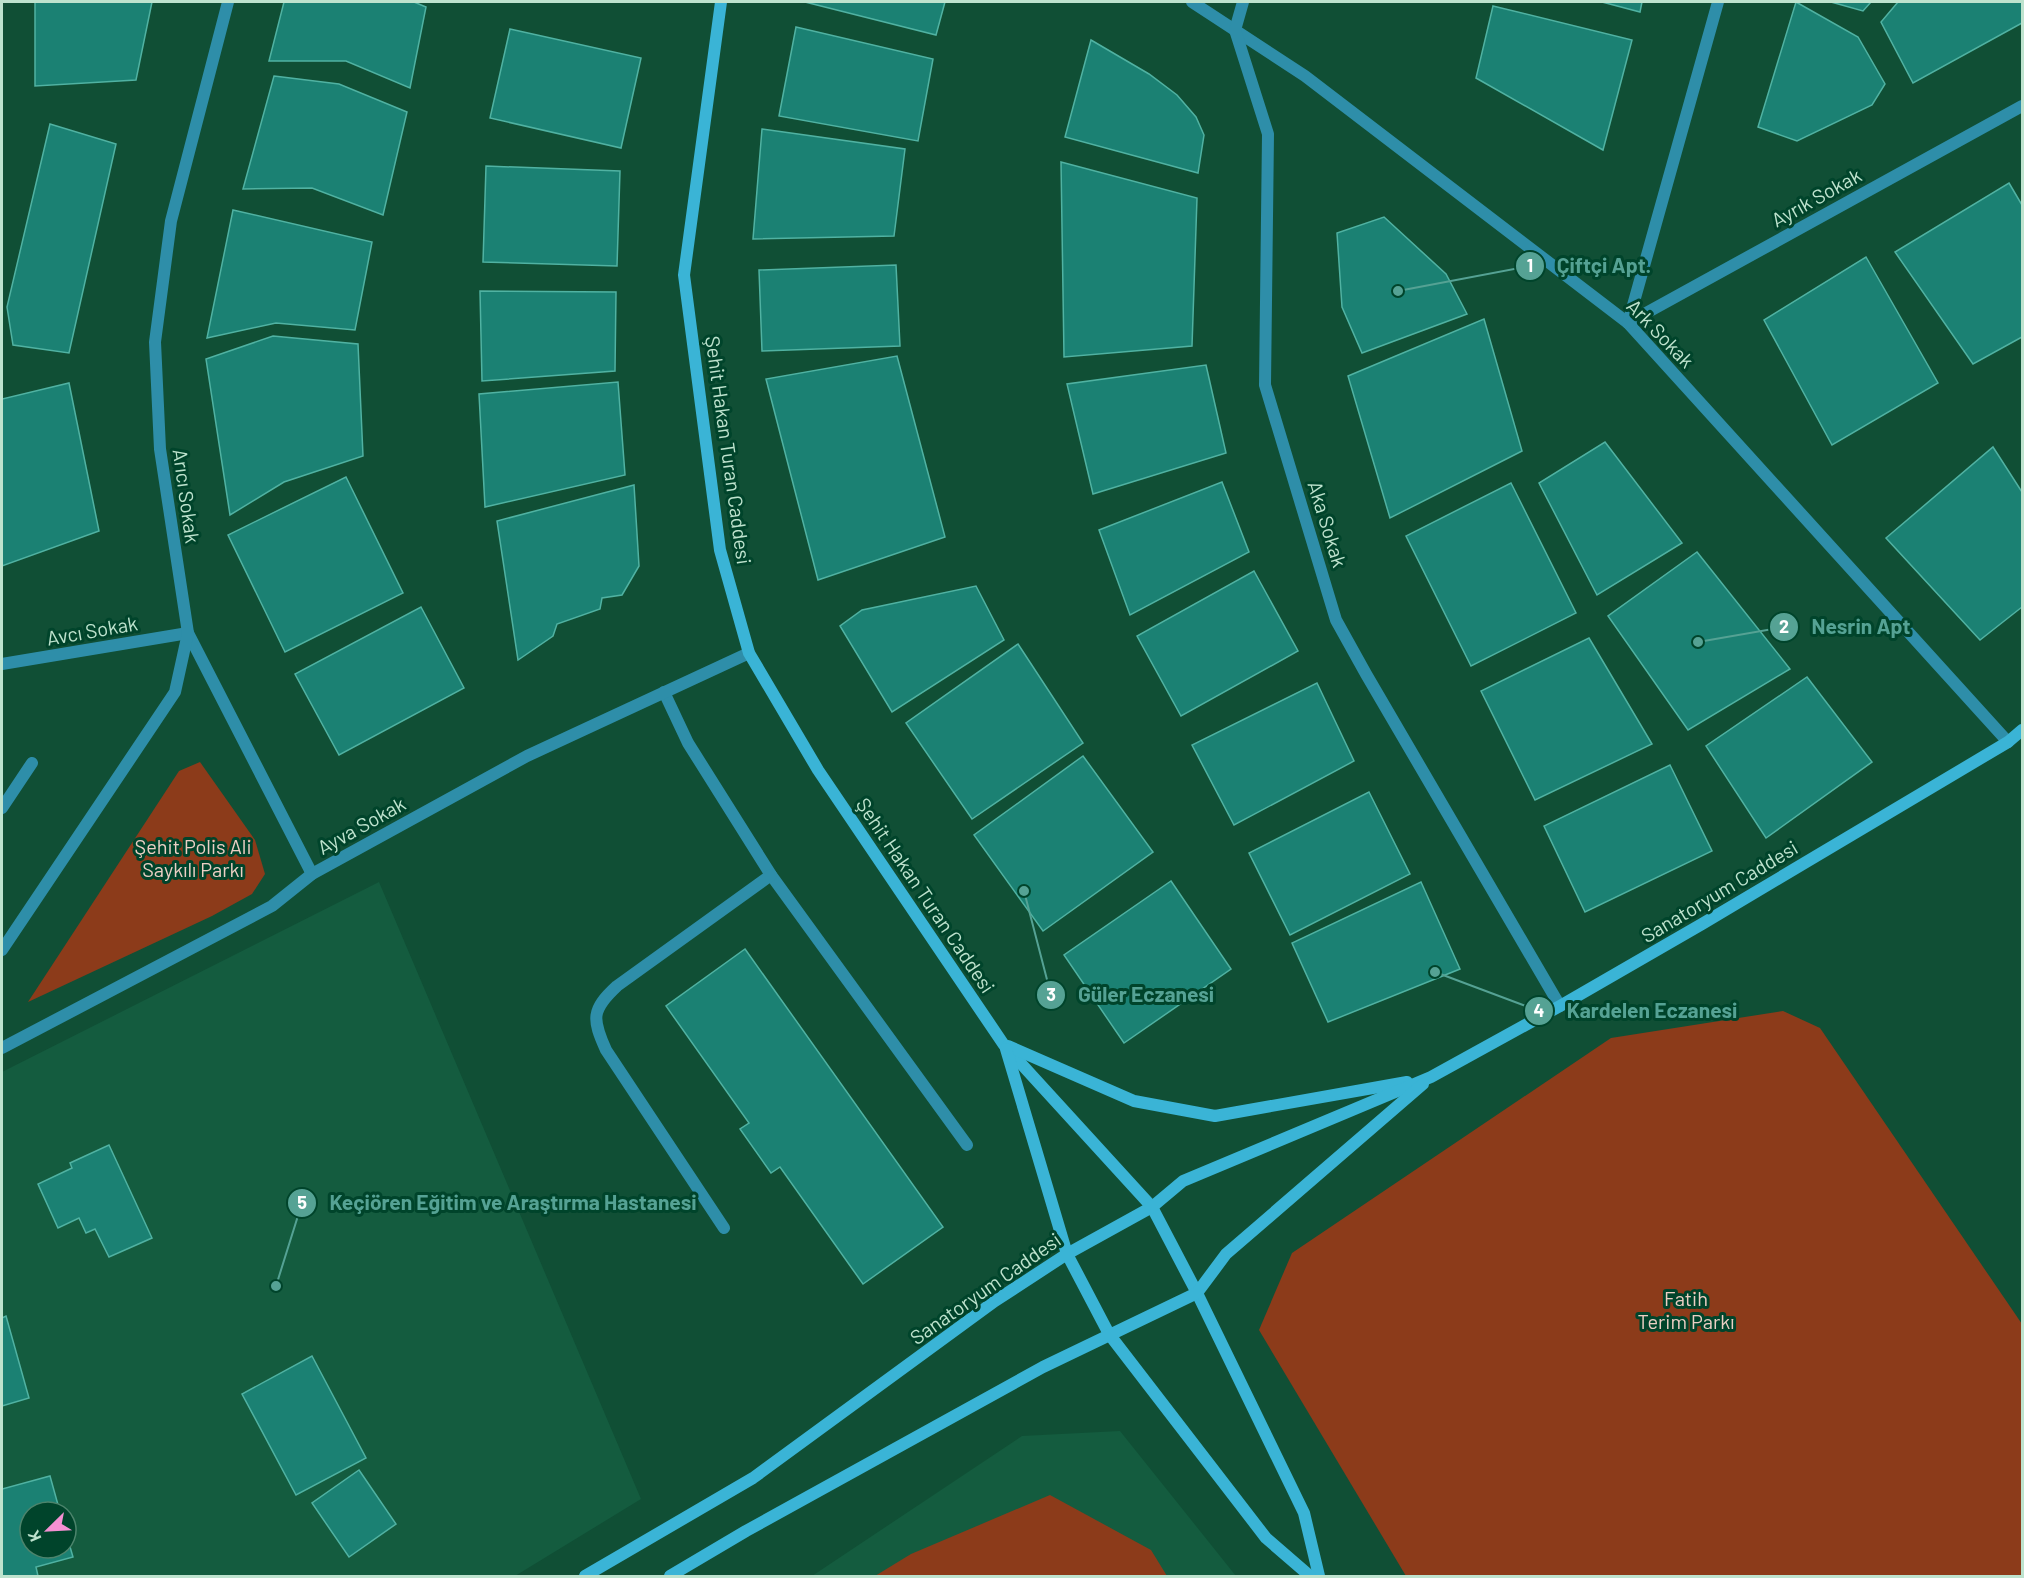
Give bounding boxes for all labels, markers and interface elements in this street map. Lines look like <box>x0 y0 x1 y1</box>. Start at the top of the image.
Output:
street label: Ayrık Sokak <box>1767 163 1865 231</box>
callout: Çiftçi Apt. <box>1515 246 1663 285</box>
text: Çiftçi Apt. <box>1557 252 1651 277</box>
text: 1 <box>1527 254 1533 276</box>
street label: Ark Sokak <box>1622 294 1700 372</box>
street label: Şehit Hakan Turan Caddesi <box>701 334 757 566</box>
street label: Arıcı Sokak <box>169 447 205 545</box>
street label: Aka Sokak <box>1304 478 1352 570</box>
callout: Nesrin Apt <box>1769 607 1922 646</box>
street label: Avcı Sokak <box>45 610 139 650</box>
text: Nesrin Apt <box>1812 613 1910 638</box>
text: 2 <box>1779 615 1789 637</box>
street label: Ayva Sokak <box>313 791 409 859</box>
street label: Şehit Hakan Turan Caddesi <box>852 793 1000 997</box>
park label: Şehit Polis Ali Saykılı Parkı <box>134 834 252 881</box>
street label: Sanatoryum Caddesi <box>1636 835 1802 947</box>
callout: Güler Eczanesi <box>1036 976 1226 1015</box>
text: Güler Eczanesi <box>1078 981 1214 1006</box>
text: 3 <box>1046 983 1056 1005</box>
callout: Kardelen Eczanesi <box>1524 991 1749 1030</box>
text: Kardelen Eczanesi <box>1567 997 1737 1022</box>
text: 4 <box>1534 999 1545 1021</box>
callout: Keçiören Eğitim ve Araştırma Hastanesi <box>287 1183 709 1222</box>
text: Keçiören Eğitim ve Araştırma Hastanesi <box>329 1189 697 1214</box>
text: 5 <box>297 1191 307 1213</box>
street label: Sanatoryum Caddesi <box>905 1227 1065 1349</box>
park label: Fatih Terim Parkı <box>1637 1286 1735 1333</box>
north arrow <box>18 1500 78 1560</box>
text: K <box>23 1528 45 1545</box>

